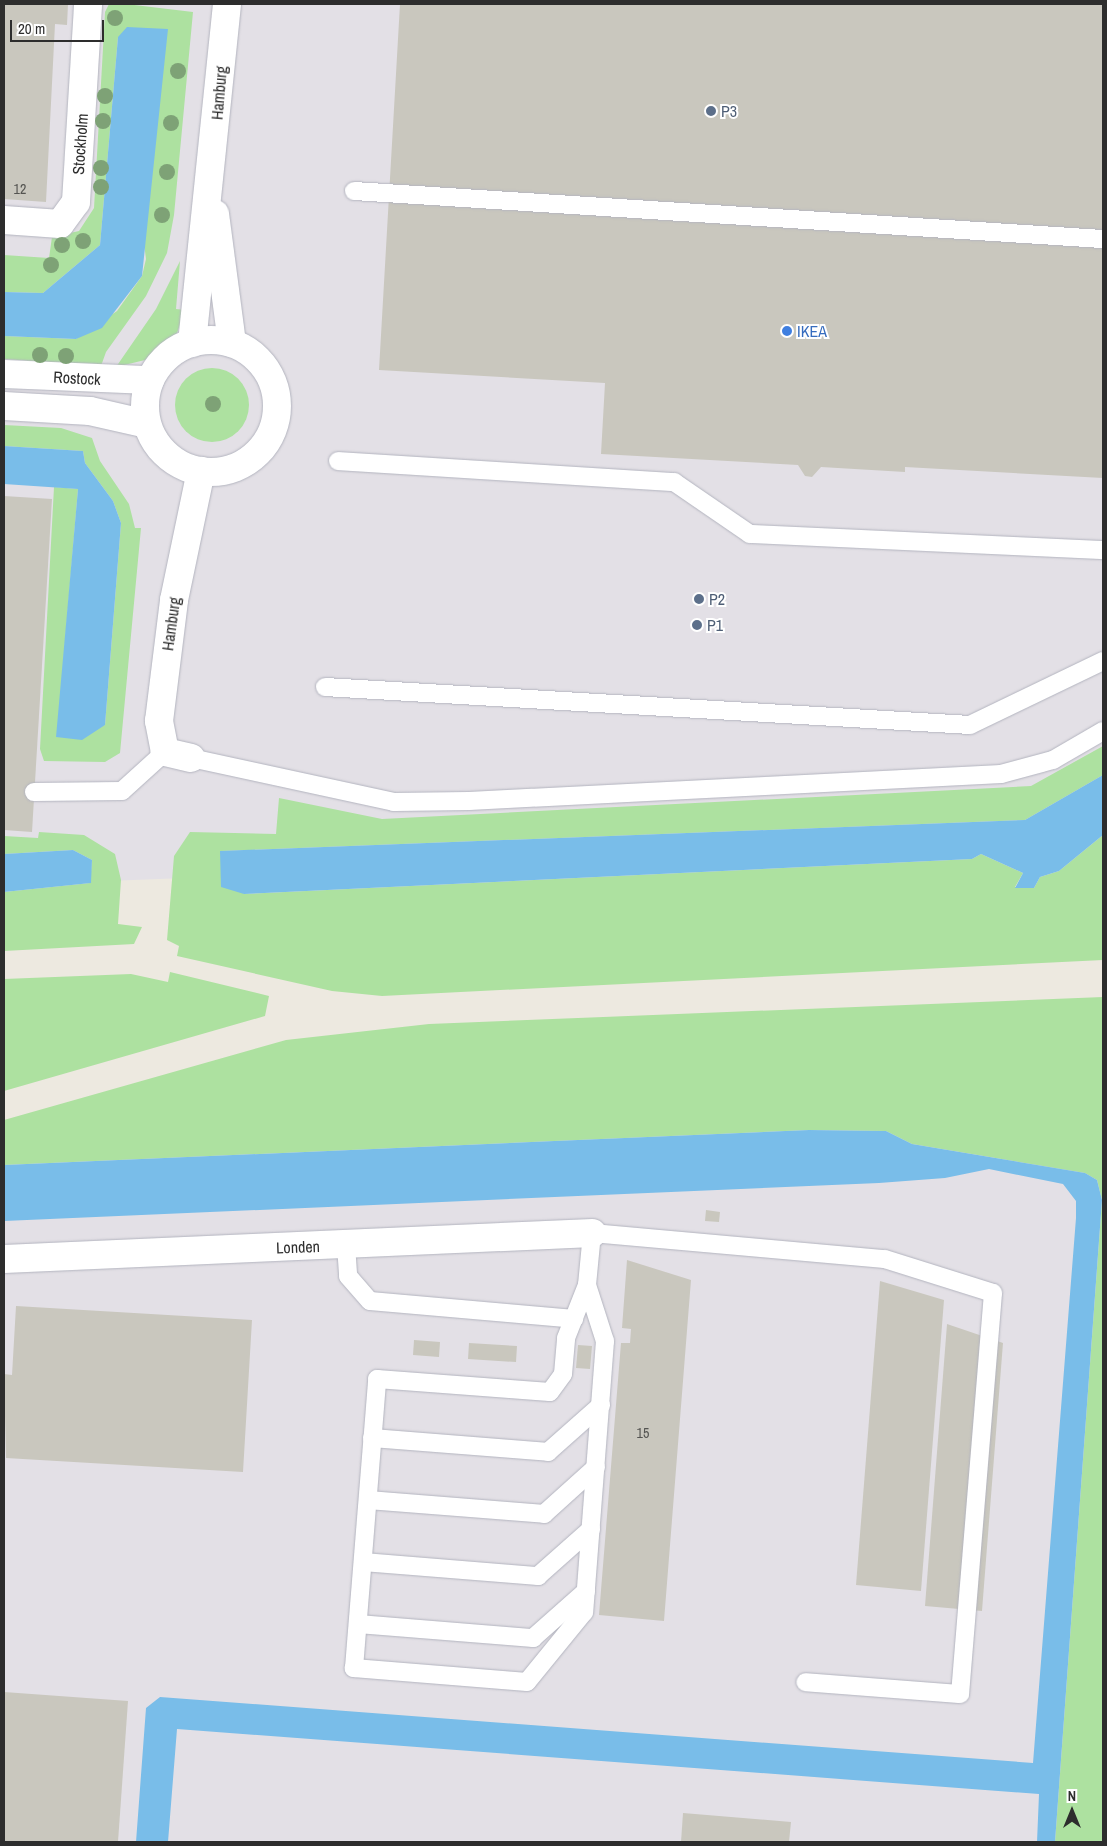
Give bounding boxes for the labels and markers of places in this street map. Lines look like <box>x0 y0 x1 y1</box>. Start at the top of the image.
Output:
place label: P3 <box>721 101 737 121</box>
marker: P3 <box>705 105 717 117</box>
place label: IKEA <box>797 321 827 341</box>
marker: IKEA <box>781 325 793 337</box>
place label: P2 <box>709 589 725 609</box>
marker: P2 <box>693 593 705 605</box>
place label: P1 <box>707 615 723 635</box>
marker: P1 <box>691 619 703 631</box>

